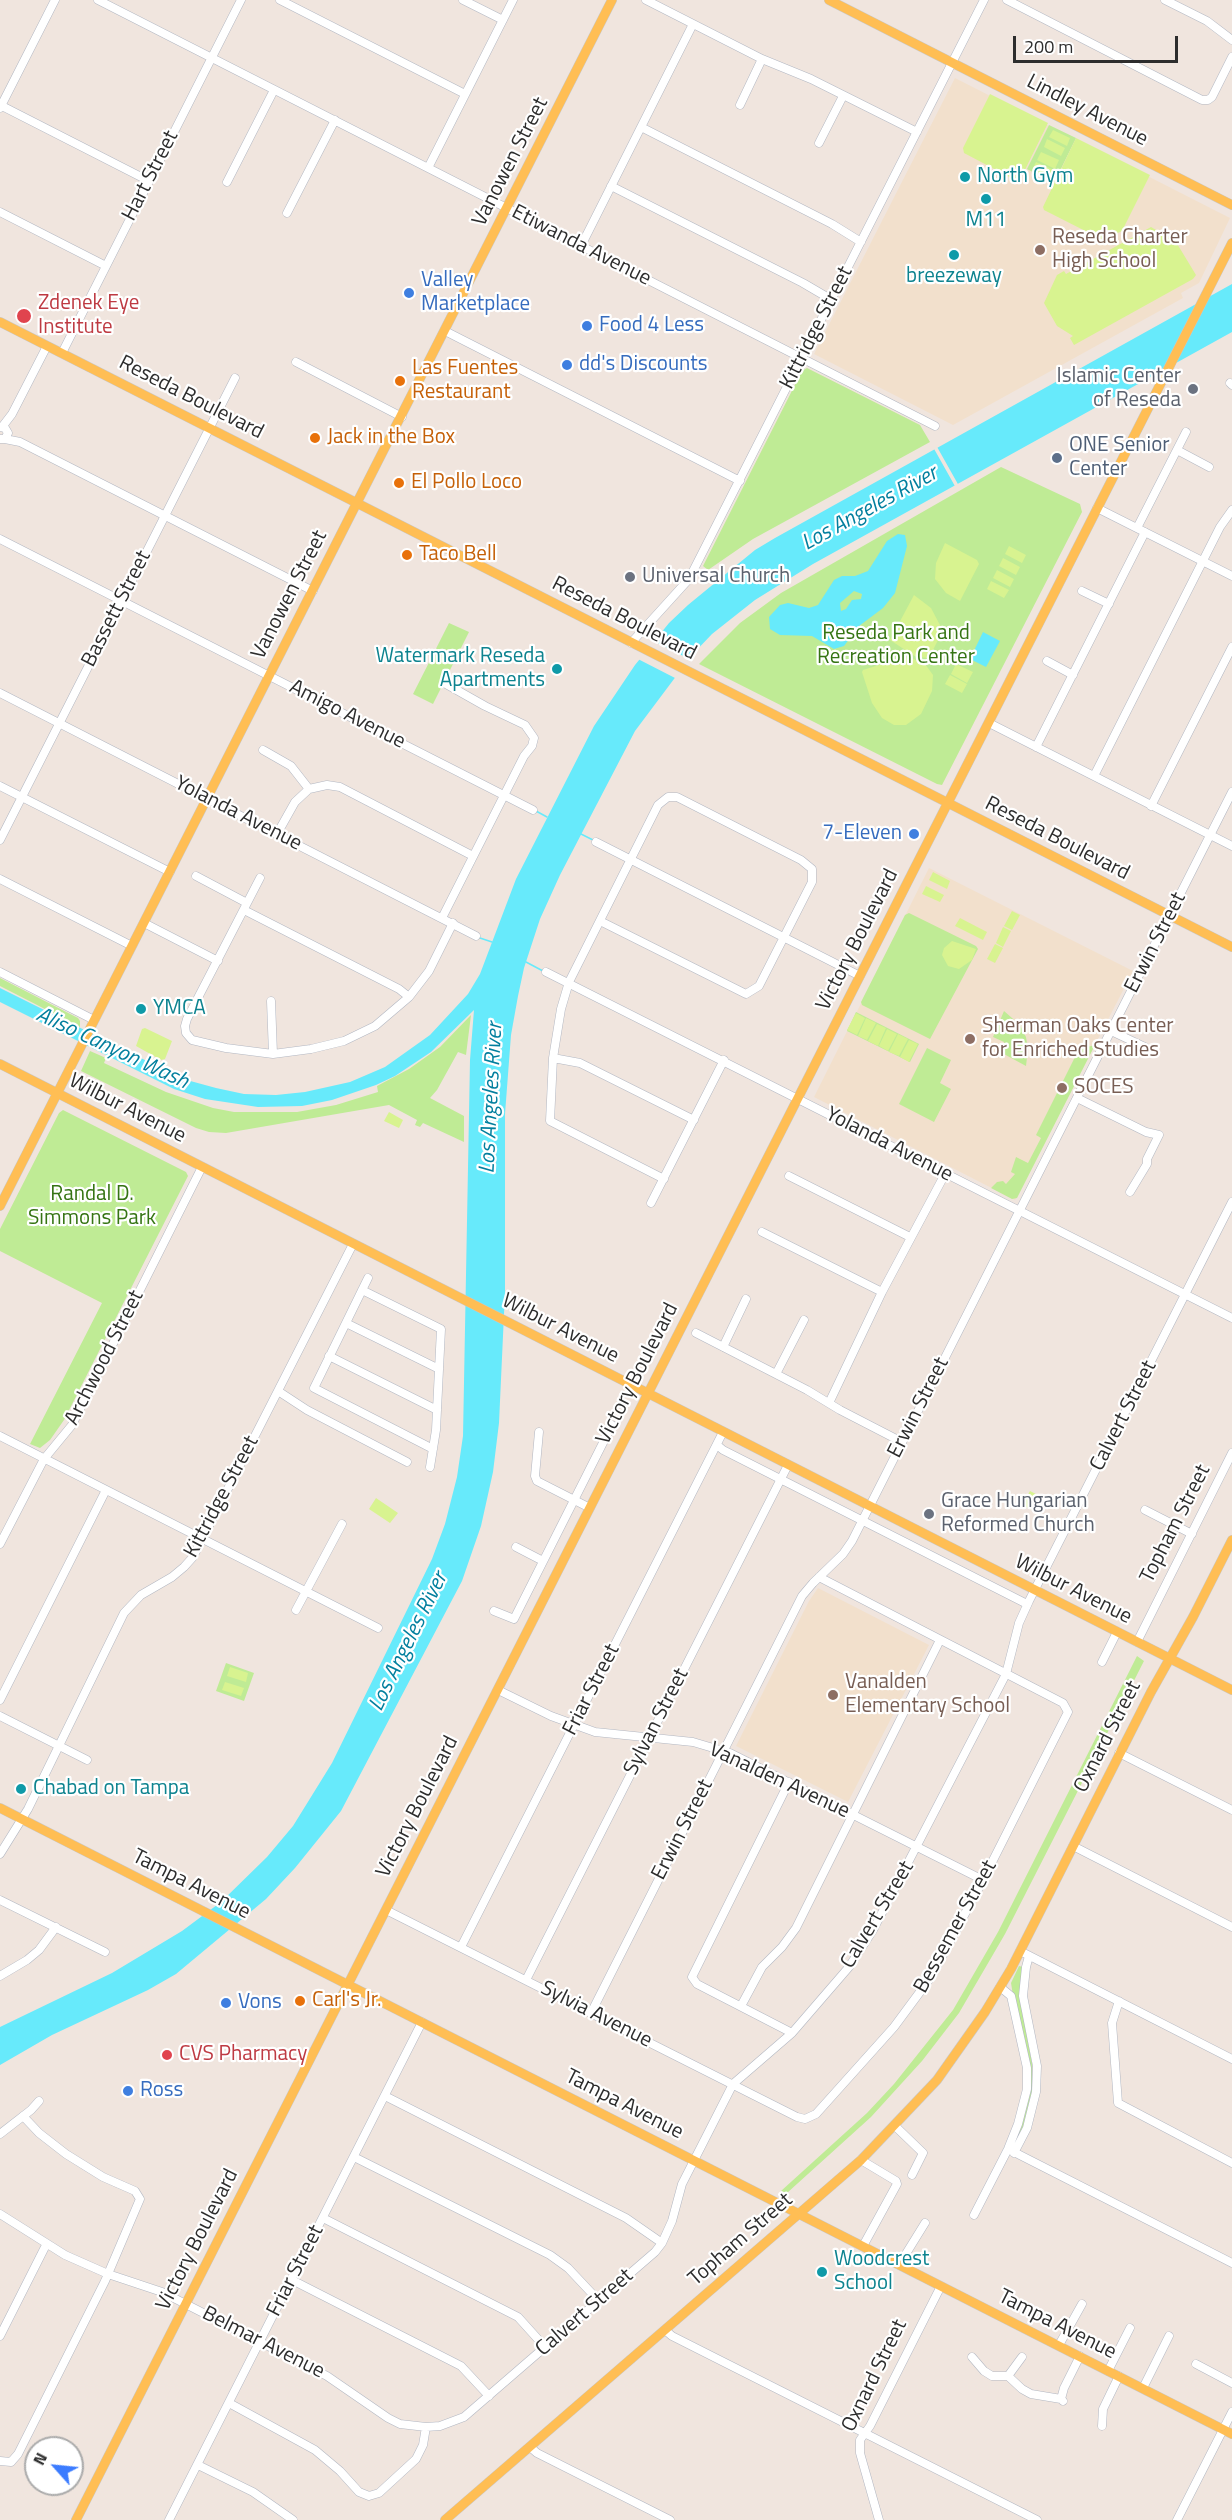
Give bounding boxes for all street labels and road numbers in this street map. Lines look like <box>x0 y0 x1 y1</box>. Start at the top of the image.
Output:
street label: Lindley Avenue <box>1022 70 1152 152</box>
street label: Vanowen Street <box>468 93 554 231</box>
street label: Hart Street <box>118 127 184 225</box>
street label: Etiwanda Avenue <box>507 200 655 292</box>
street label: Kittridge Street <box>775 262 859 394</box>
street label: Reseda Boulevard <box>114 351 268 445</box>
street label: Vanowen Street <box>247 526 333 664</box>
street label: Bassett Street <box>77 547 157 671</box>
street label: Reseda Boulevard <box>547 572 701 666</box>
street label: Amigo Avenue <box>285 675 409 755</box>
street label: Yolanda Avenue <box>170 771 306 857</box>
street label: Reseda Boulevard <box>980 792 1134 886</box>
street label: Victory Boulevard <box>811 865 905 1015</box>
street label: Erwin Street <box>1120 888 1192 998</box>
street label: Wilbur Avenue <box>64 1069 190 1149</box>
street label: Yolanda Avenue <box>821 1102 957 1188</box>
street label: Archwood Street <box>60 1286 150 1430</box>
street label: Wilbur Avenue <box>497 1289 623 1369</box>
street label: Victory Boulevard <box>591 1299 685 1449</box>
street label: Erwin Street <box>883 1353 955 1463</box>
street label: Calvert Street <box>1085 1357 1163 1475</box>
street label: Kittridge Street <box>179 1432 265 1562</box>
street label: Topham Street <box>1135 1461 1217 1587</box>
street label: Wilbur Avenue <box>1010 1550 1136 1630</box>
street label: Friar Street <box>558 1640 626 1740</box>
street label: Sylvan Street <box>619 1664 695 1780</box>
street label: Oxnard Street <box>1069 1677 1147 1797</box>
street label: Victory Boulevard <box>371 1732 465 1882</box>
street label: Vanalden Avenue <box>705 1737 853 1825</box>
street label: Erwin Street <box>647 1775 719 1885</box>
street label: Tampa Avenue <box>128 1844 254 1926</box>
street label: Bessemer Street <box>909 1856 1003 1998</box>
street label: Calvert Street <box>836 1857 920 1973</box>
street label: Sylvia Avenue <box>536 1976 656 2054</box>
street label: Tampa Avenue <box>561 2064 687 2146</box>
street label: Victory Boulevard <box>151 2165 245 2315</box>
street label: Topham Street <box>684 2188 798 2292</box>
street label: Friar Street <box>262 2221 330 2321</box>
street label: Calvert Street <box>531 2264 639 2362</box>
street label: Tampa Avenue <box>994 2284 1120 2366</box>
street label: Belmar Avenue <box>198 2301 328 2385</box>
street label: Oxnard Street <box>837 2316 913 2436</box>

